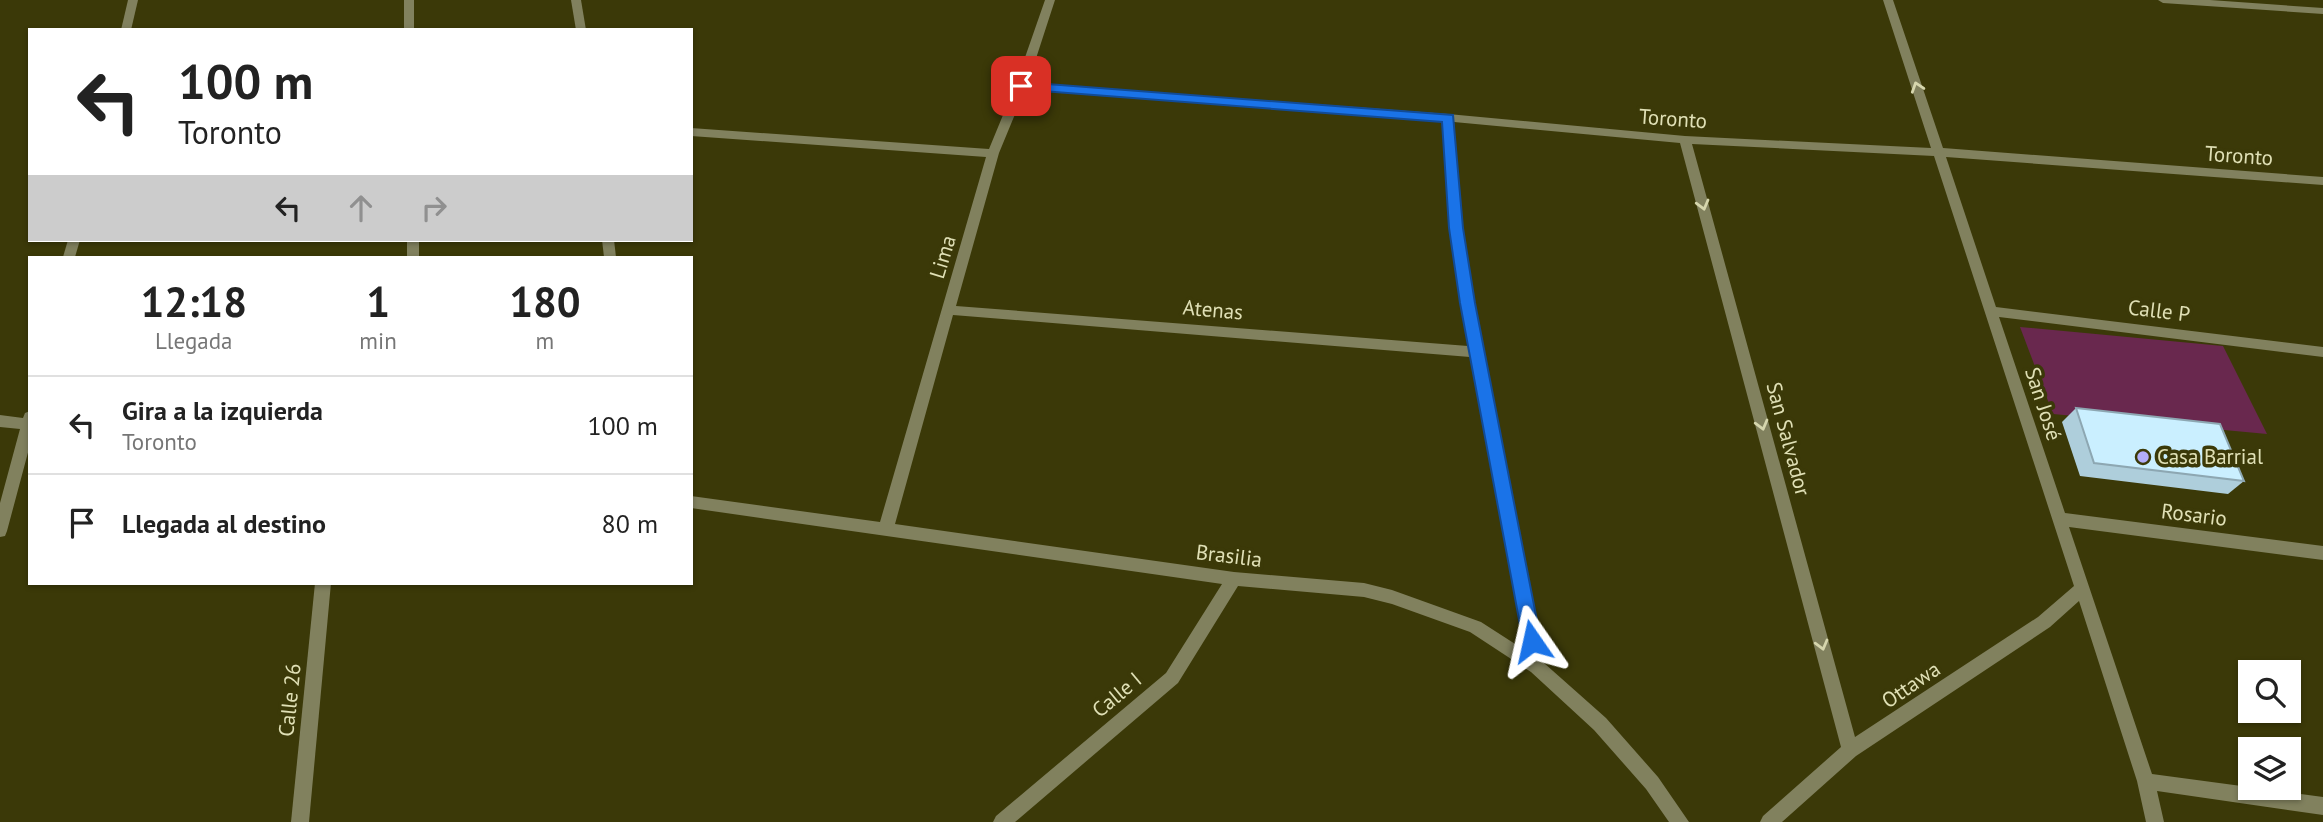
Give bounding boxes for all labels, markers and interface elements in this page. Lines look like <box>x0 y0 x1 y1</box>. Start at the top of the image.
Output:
text: 100 m <box>178 49 313 113</box>
icon: left <box>63 56 154 147</box>
pin <box>991 56 1051 116</box>
icon: arrive <box>1002 67 1040 105</box>
one-way arrow <box>1910 82 1925 94</box>
street label: Toronto <box>1638 103 1708 134</box>
text: Toronto <box>178 111 282 153</box>
street label: Toronto <box>2204 140 2274 171</box>
icon: left <box>269 189 307 227</box>
icon: ahead <box>342 189 380 227</box>
icon: right <box>415 189 453 227</box>
one-way arrow <box>1695 199 1709 211</box>
street label: Lima <box>923 232 962 282</box>
text: 12:18 <box>140 274 247 329</box>
text: 1 <box>366 274 390 329</box>
text: 180 <box>509 274 581 329</box>
street label: Atenas <box>1182 293 1244 326</box>
street label: Calle P <box>2126 293 2192 328</box>
text: Llegada <box>155 326 232 355</box>
text: min <box>359 326 397 355</box>
text: m <box>536 326 554 355</box>
street label: San José <box>2019 364 2068 444</box>
street label: San Salvador <box>1760 379 1817 499</box>
text: Gira a la izquierda <box>122 394 323 427</box>
icon: left <box>63 406 101 444</box>
text: 100 m <box>587 409 658 442</box>
one-way arrow <box>1754 419 1769 431</box>
text: Toronto <box>122 427 197 456</box>
place label: Casa Barrial <box>2157 443 2263 470</box>
marker: Casa Barrial <box>2135 449 2151 465</box>
street label: Rosario <box>2160 497 2228 532</box>
icon: arrive <box>63 504 101 542</box>
text: Llegada al destino <box>122 507 326 540</box>
text: 80 m <box>602 507 658 540</box>
street label: Brasilia <box>1194 538 1264 573</box>
position arrow <box>1495 604 1569 678</box>
one-way arrow <box>1813 639 1828 651</box>
street label: Ottawa <box>1876 655 1945 714</box>
map controls <box>2238 660 2301 800</box>
button: search <box>2238 660 2301 723</box>
street label: Calle 26 <box>272 662 307 738</box>
street label: Calle I <box>1086 666 1147 723</box>
button: layers <box>2238 737 2301 800</box>

